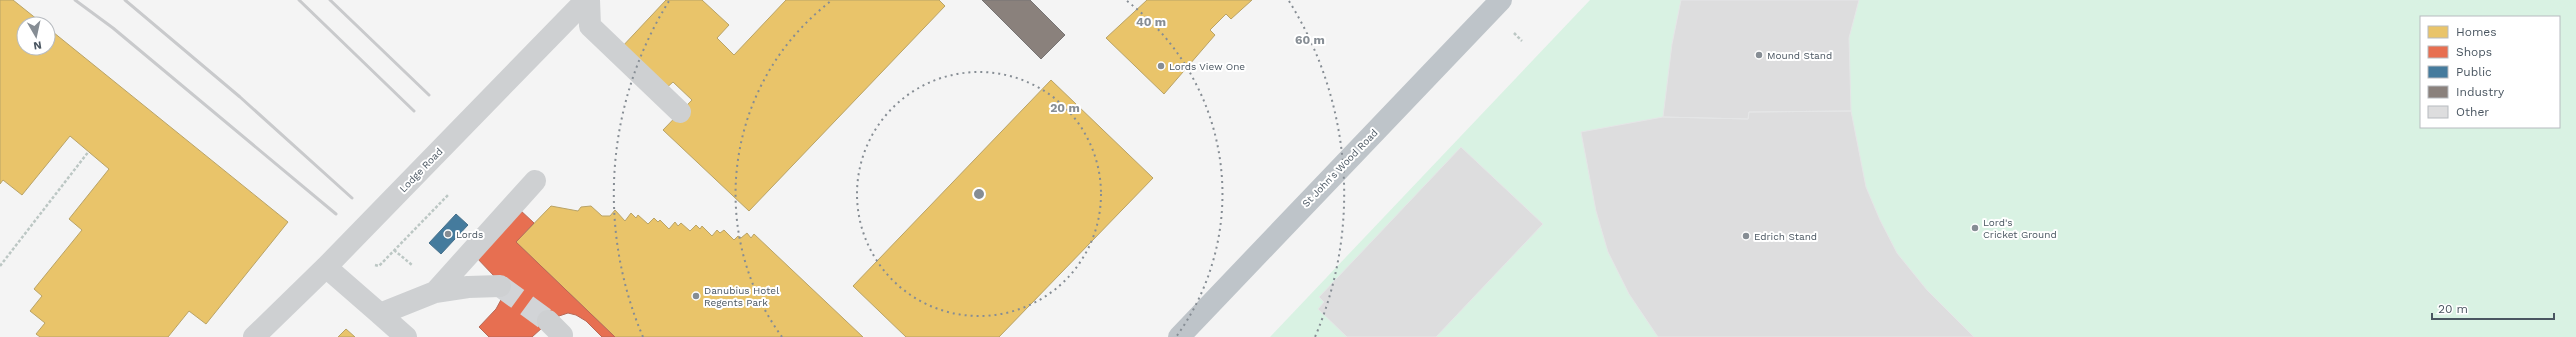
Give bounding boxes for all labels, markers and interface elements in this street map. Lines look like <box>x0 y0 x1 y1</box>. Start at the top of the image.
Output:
text: 40 m <box>1136 15 1166 29</box>
north arrow <box>16 16 56 56</box>
legend <box>2420 16 2560 128</box>
text: Homes <box>2456 25 2497 39</box>
text: 60 m <box>1295 33 1325 47</box>
text: N <box>32 38 43 52</box>
text: Shops <box>2456 45 2492 59</box>
marker: Mound Stand <box>1754 50 1764 60</box>
place label: Mound Stand <box>1767 50 1832 61</box>
marker: Lords View One <box>1156 61 1166 71</box>
place label: Lords View One <box>1169 61 1245 72</box>
text: Public <box>2456 65 2492 79</box>
text: Industry <box>2456 85 2505 99</box>
text: 20 m <box>1050 101 1080 115</box>
text: Other <box>2456 105 2489 119</box>
street label: St John's Wood Road <box>1300 127 1380 209</box>
street label: Lodge Road <box>397 146 445 194</box>
centre of rings <box>972 187 986 201</box>
place label: Lord's Cricket Ground <box>1983 217 2057 240</box>
marker: Lord's Cricket Ground <box>1970 223 1980 233</box>
marker: Lords <box>443 229 453 239</box>
place label: Lords <box>456 229 483 240</box>
marker: Edrich Stand <box>1741 231 1751 241</box>
place label: Edrich Stand <box>1754 231 1817 242</box>
place label: Danubius Hotel Regents Park <box>704 285 779 308</box>
marker: Danubius Hotel Regents Park <box>691 291 701 301</box>
scale bar <box>2432 295 2554 321</box>
text: 20 m <box>2438 302 2468 316</box>

